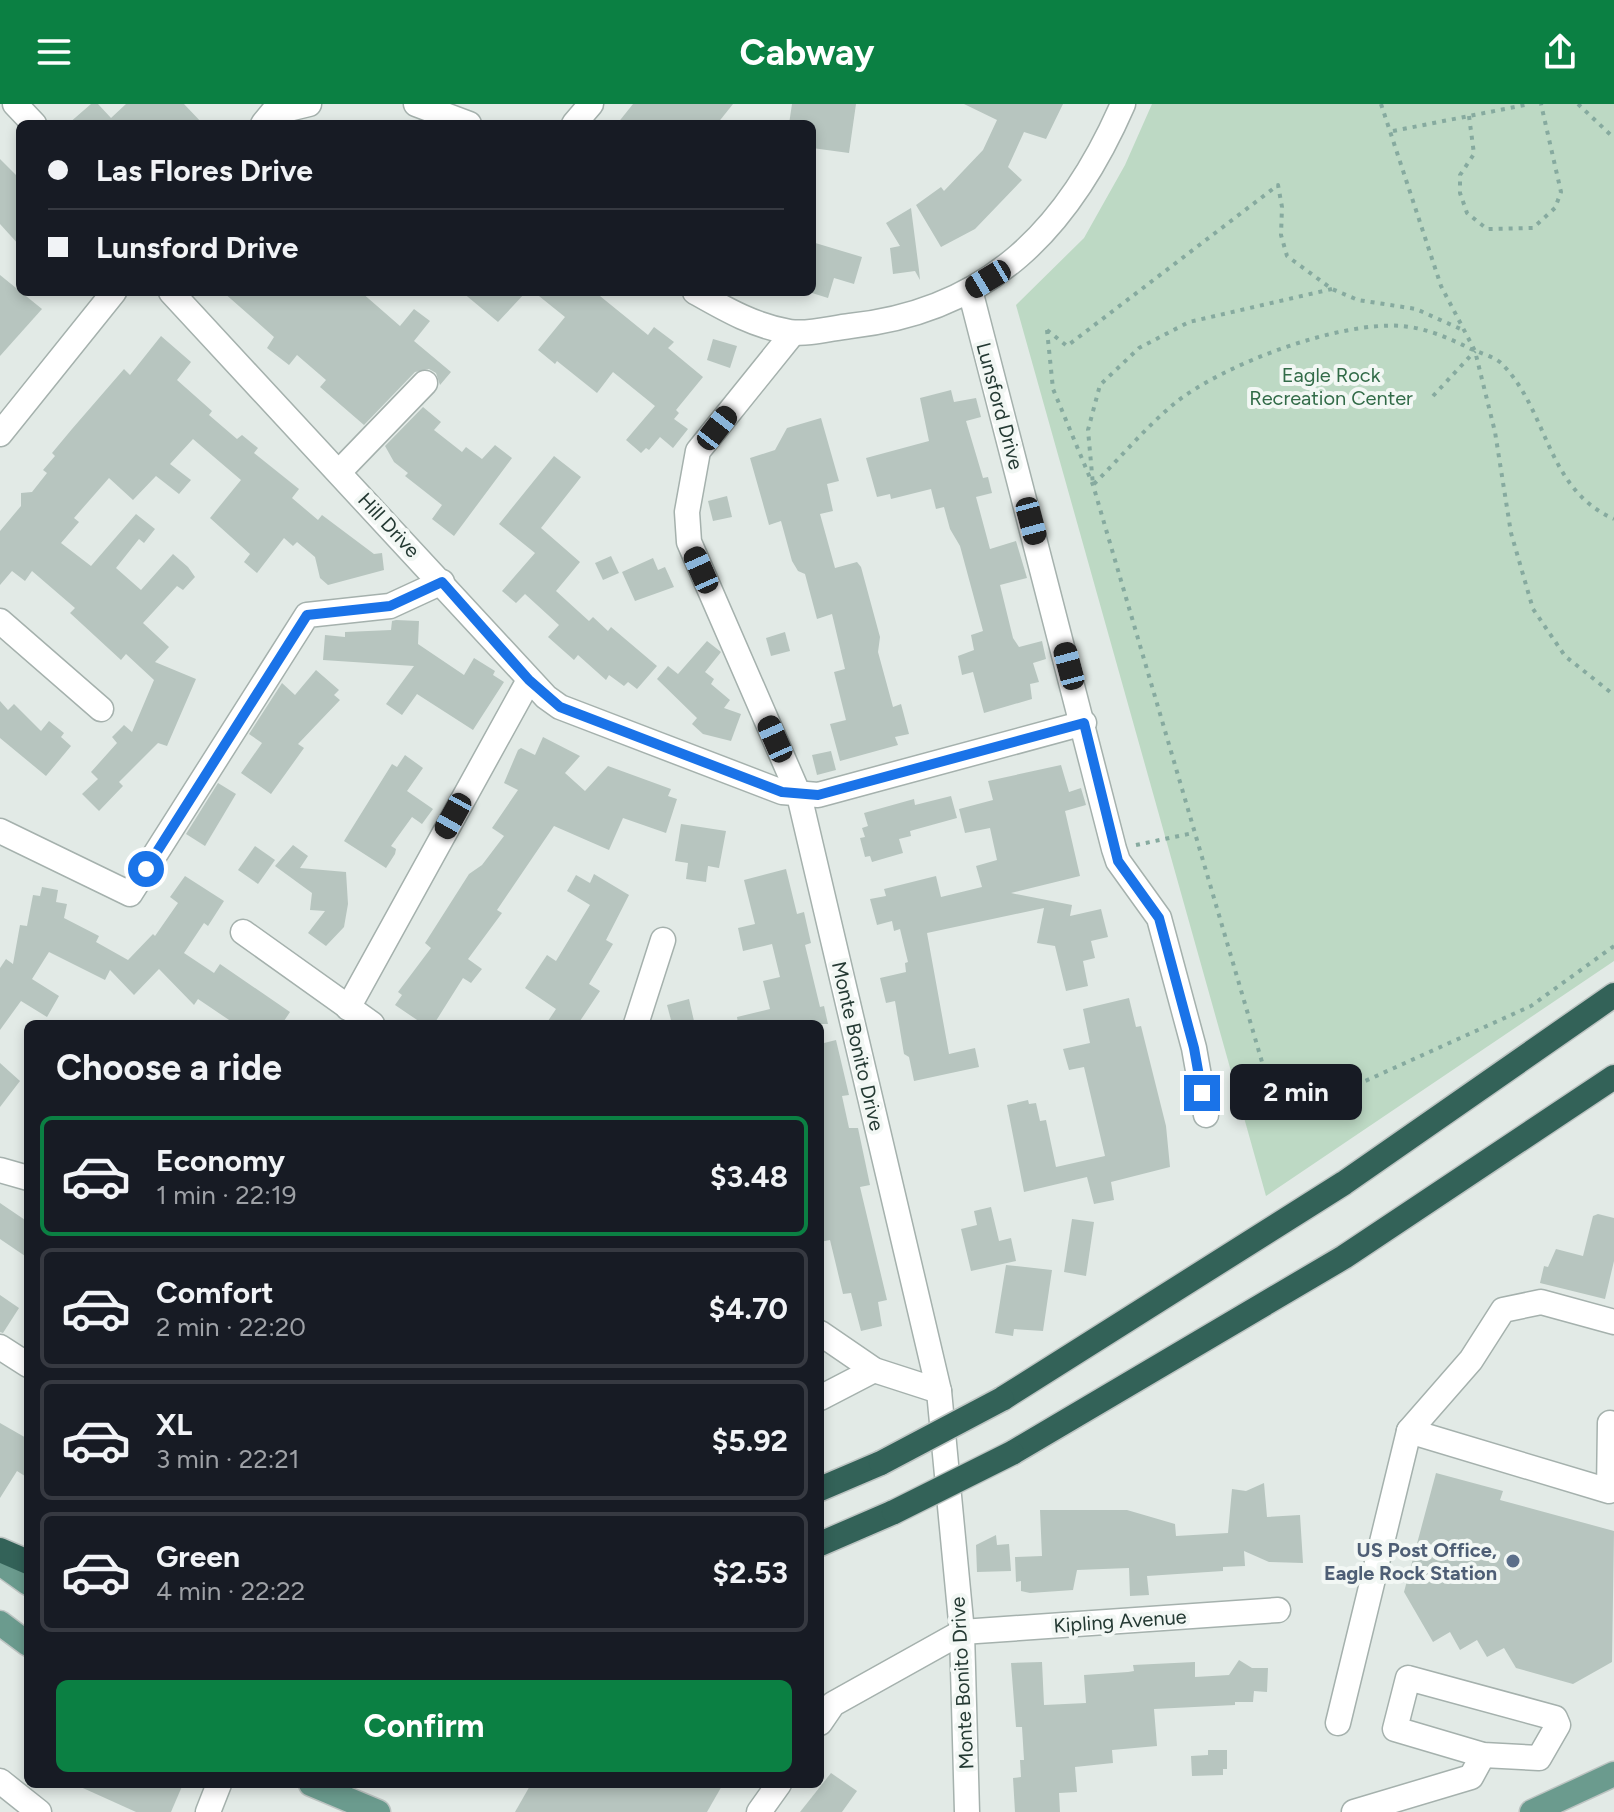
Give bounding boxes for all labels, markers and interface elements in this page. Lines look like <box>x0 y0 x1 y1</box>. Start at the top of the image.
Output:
icon: menu <box>32 30 76 74</box>
icon: share <box>1538 30 1582 74</box>
text: Cabway <box>740 31 874 74</box>
text: Las Flores Drive <box>96 152 313 189</box>
text: Lunsford Drive <box>96 229 298 266</box>
car <box>961 256 1015 302</box>
street label: Lunsford Drive <box>972 340 1029 472</box>
park label: Eagle Rock Recreation Center <box>1249 363 1413 410</box>
car <box>693 402 741 454</box>
street label: Hill Drive <box>353 488 425 562</box>
car <box>1013 495 1049 547</box>
car <box>680 543 722 597</box>
car <box>1051 640 1087 692</box>
car <box>754 712 796 766</box>
car <box>431 789 475 843</box>
route start <box>128 851 164 887</box>
street label: Monte Bonito Drive <box>827 959 889 1133</box>
text: Choose a ride <box>56 1046 282 1089</box>
callout: 2 min <box>1230 1065 1362 1121</box>
route end <box>1184 1075 1220 1111</box>
text: 2 min <box>1263 1076 1329 1108</box>
icon: car <box>60 1140 132 1212</box>
text: Economy <box>156 1142 285 1179</box>
text: $3.48 <box>710 1158 788 1195</box>
text: 1 min · 22:19 <box>156 1179 296 1211</box>
icon: car <box>60 1272 132 1344</box>
text: Comfort <box>156 1274 274 1311</box>
text: $4.70 <box>709 1290 788 1327</box>
text: 2 min · 22:20 <box>156 1311 306 1343</box>
icon: car <box>60 1404 132 1476</box>
text: XL <box>156 1406 192 1443</box>
text: $5.92 <box>712 1422 788 1459</box>
text: 3 min · 22:21 <box>156 1443 300 1475</box>
icon: car <box>60 1536 132 1608</box>
text: Green <box>156 1538 240 1575</box>
place label: US Post Office, Eagle Rock Station <box>1324 1538 1497 1585</box>
marker: US Post Office, Eagle Rock Station <box>1504 1552 1522 1570</box>
text: $2.53 <box>712 1554 788 1591</box>
text: 4 min · 22:22 <box>156 1575 305 1607</box>
street label: Monte Bonito Drive <box>945 1596 979 1770</box>
street label: Kipling Avenue <box>1053 1604 1187 1638</box>
button: Confirm <box>56 1680 792 1772</box>

